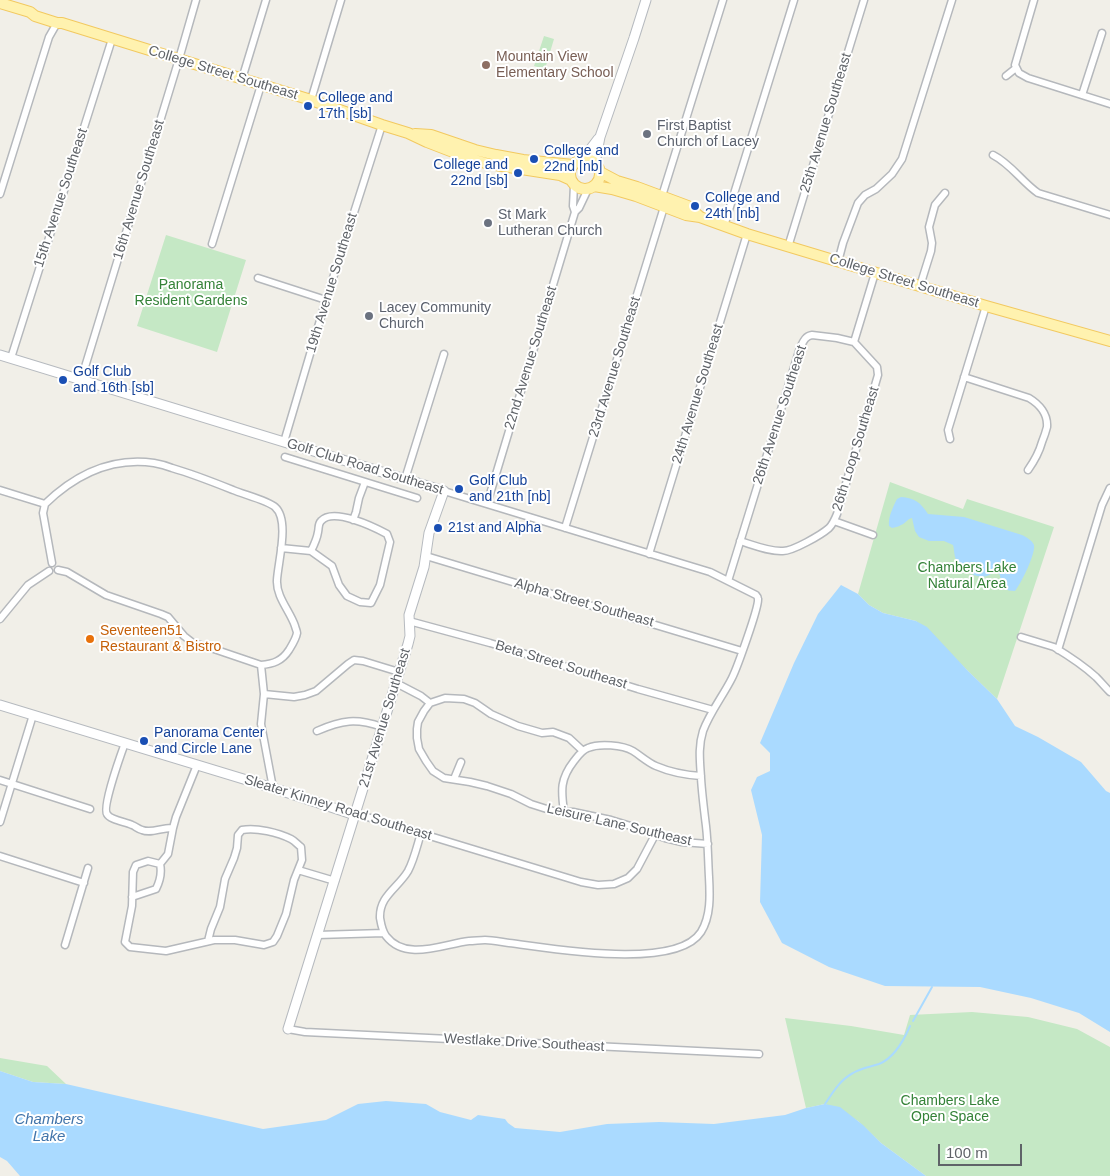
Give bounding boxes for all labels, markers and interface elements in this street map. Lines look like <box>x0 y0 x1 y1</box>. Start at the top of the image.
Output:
street label: College Street Southeast <box>146 42 300 104</box>
place label: Mountain View Elementary School <box>496 49 614 82</box>
street label: 25th Avenue Southeast <box>797 51 855 195</box>
marker: Mountain View Elementary School <box>480 59 492 71</box>
place label: College and 17th [sb] <box>318 90 393 122</box>
marker: College and 17th [sb] <box>302 100 314 112</box>
street label: 16th Avenue Southeast <box>110 118 168 262</box>
place label: First Baptist Church of Lacey <box>657 118 759 150</box>
street label: 15th Avenue Southeast <box>31 126 91 270</box>
marker: First Baptist Church of Lacey <box>641 128 653 140</box>
place label: College and 22nd [nb] <box>544 143 619 176</box>
marker: College and 22nd [nb] <box>528 153 540 165</box>
place label: College and 22nd [sb] <box>433 157 508 190</box>
marker: College and 22nd [sb] <box>512 167 524 179</box>
place label: College and 24th [nb] <box>705 190 780 222</box>
marker: College and 24th [nb] <box>689 200 701 212</box>
place label: St Mark Lutheran Church <box>498 207 602 240</box>
street label: 19th Avenue Southeast <box>303 211 361 355</box>
marker: St Mark Lutheran Church <box>482 217 494 229</box>
street label: College Street Southeast <box>827 250 981 312</box>
park label: Panorama Resident Gardens <box>135 277 247 310</box>
street label: 22nd Avenue Southeast <box>501 284 561 432</box>
street label: 23rd Avenue Southeast <box>586 295 644 439</box>
place label: Lacey Community Church <box>379 300 491 332</box>
marker: Lacey Community Church <box>363 310 375 322</box>
street label: 24th Avenue Southeast <box>669 322 727 466</box>
street label: 26th Avenue Southeast <box>750 343 810 487</box>
place label: Golf Club and 16th [sb] <box>73 364 154 397</box>
marker: Golf Club and 16th [sb] <box>57 374 69 386</box>
street label: 26th Loop Southeast <box>829 385 883 513</box>
street label: Golf Club Road Southeast <box>285 435 445 499</box>
place label: Golf Club and 21th [nb] <box>469 473 551 506</box>
marker: Golf Club and 21th [nb] <box>453 483 465 495</box>
place label: 21st and Alpha <box>448 520 541 536</box>
marker: 21st and Alpha <box>432 522 444 534</box>
park label: Chambers Lake Natural Area <box>918 560 1016 592</box>
street label: Alpha Street Southeast <box>512 575 656 631</box>
place label: Seventeen51 Restaurant & Bistro <box>100 623 221 656</box>
marker: Seventeen51 Restaurant & Bistro <box>84 633 96 645</box>
street label: Beta Street Southeast <box>493 637 629 693</box>
street label: 21st Avenue Southeast <box>356 646 414 790</box>
place label: Panorama Center and Circle Lane <box>154 725 265 758</box>
marker: Panorama Center and Circle Lane <box>138 735 150 747</box>
street label: Sleater Kinney Road Southeast <box>242 771 434 845</box>
street label: Leisure Lane Southeast <box>545 800 693 850</box>
street label: Westlake Drive Southeast <box>443 1030 605 1056</box>
park label: Chambers Lake Open Space <box>901 1093 999 1126</box>
water label: Chambers Lake <box>14 1111 84 1146</box>
scale bar <box>940 1134 1024 1166</box>
text: 100 m <box>946 1144 988 1161</box>

